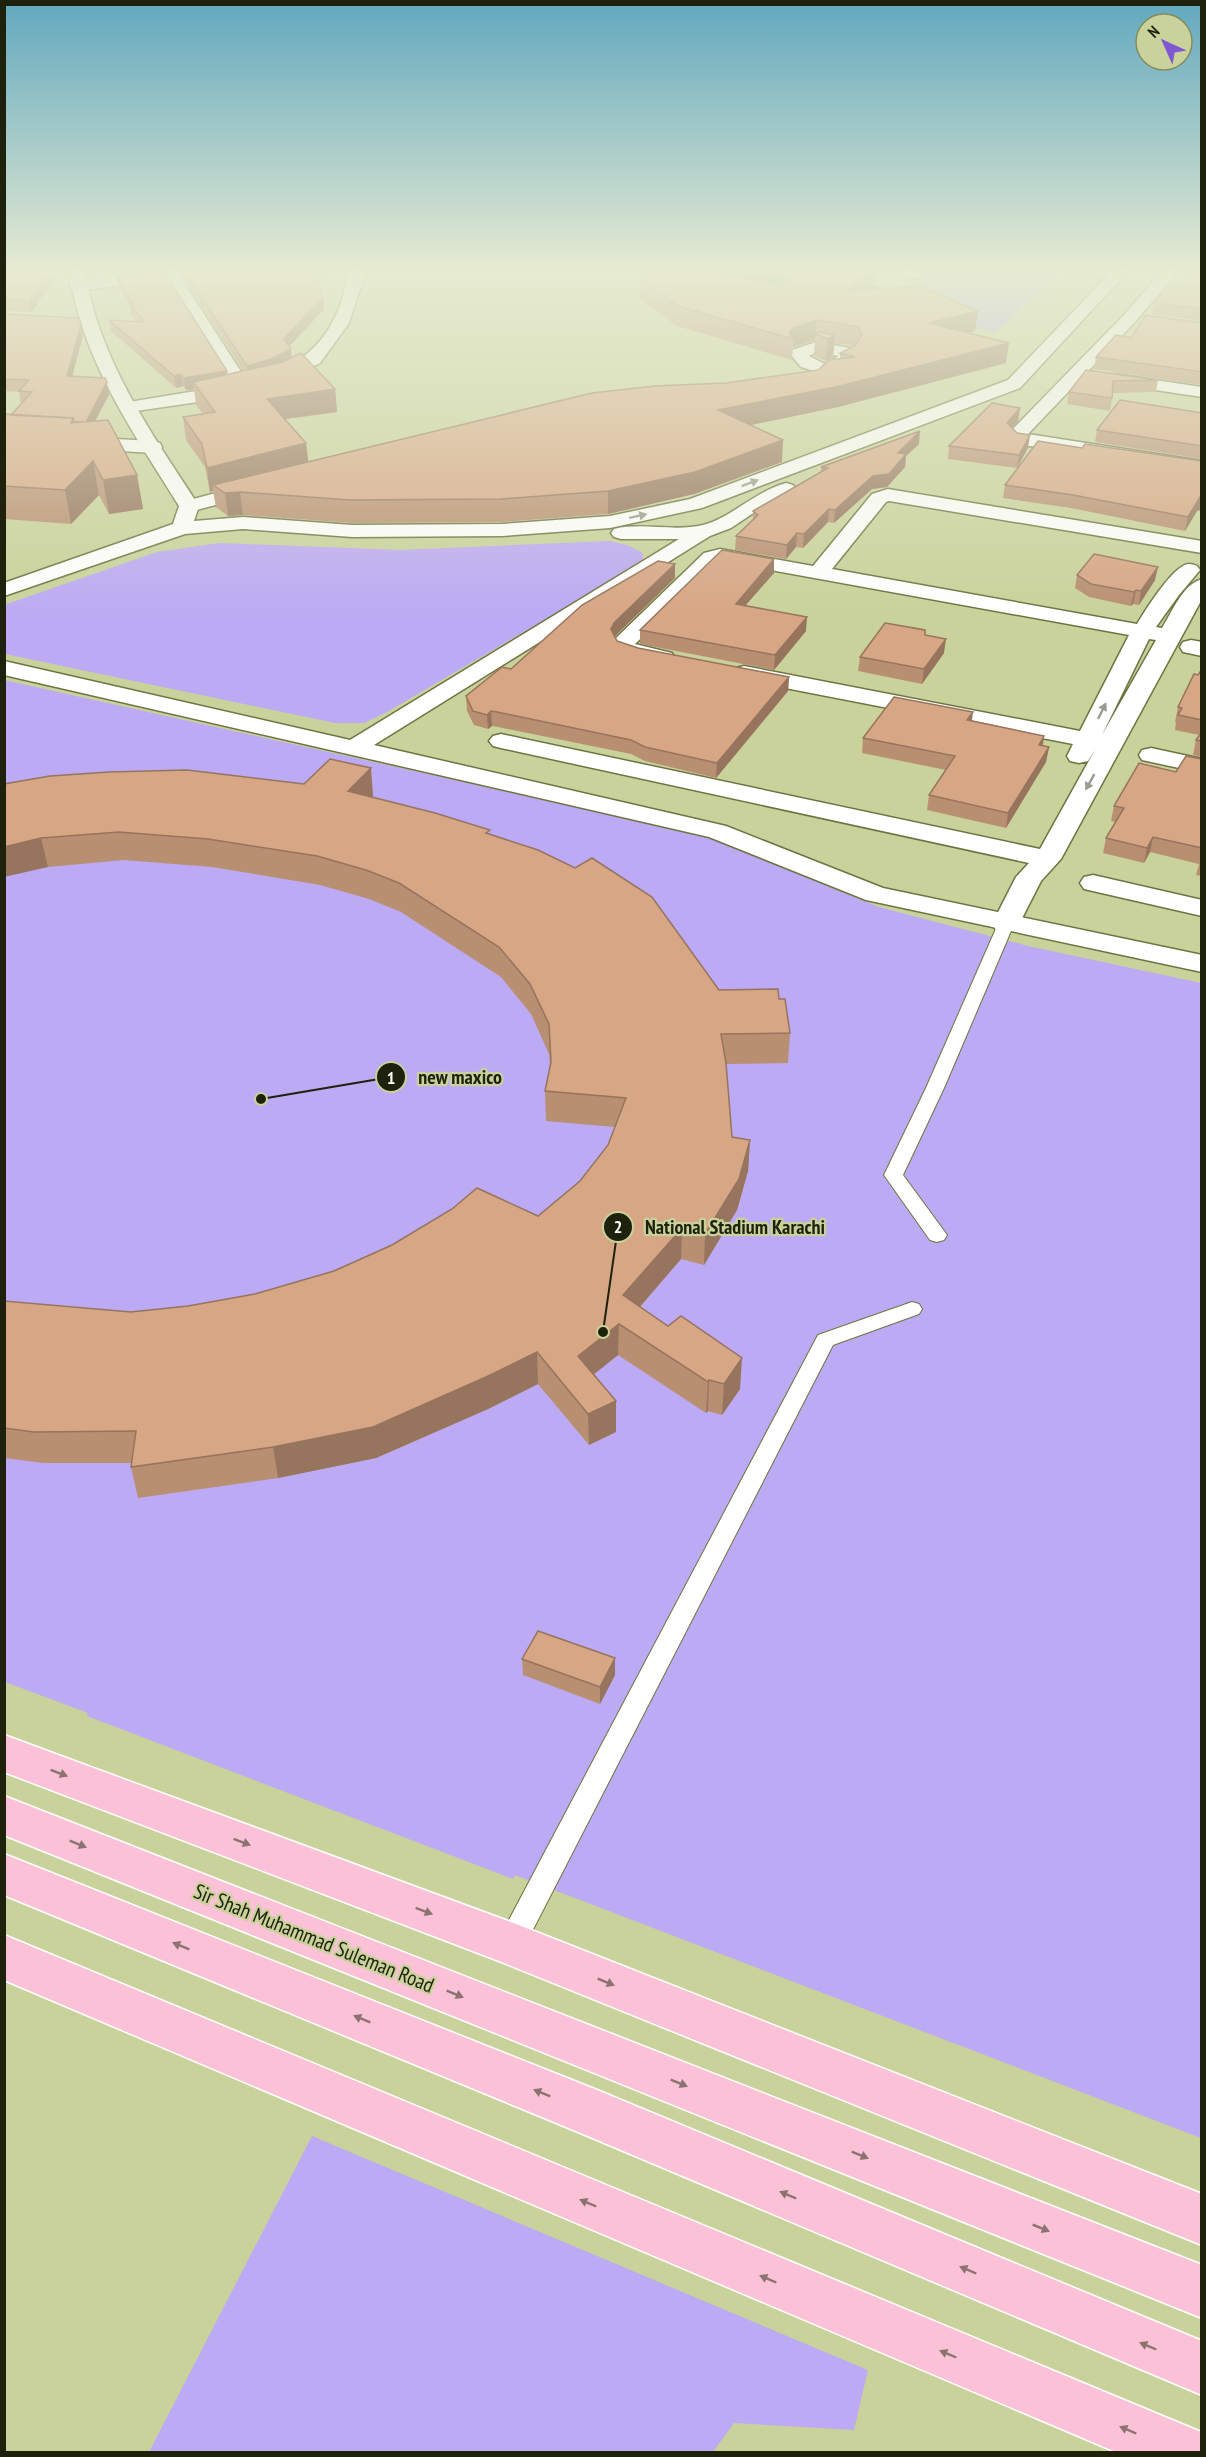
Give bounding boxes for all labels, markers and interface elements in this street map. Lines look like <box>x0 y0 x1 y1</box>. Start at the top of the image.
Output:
north arrow <box>1134 12 1194 72</box>
text: N <box>1143 21 1164 42</box>
one-way arrow <box>741 478 759 488</box>
one-way arrow <box>629 511 648 520</box>
one-way arrow <box>1097 703 1106 720</box>
one-way arrow <box>1085 773 1095 790</box>
callout: new maxico <box>376 1058 514 1096</box>
text: new maxico <box>418 1064 502 1090</box>
text: 1 <box>387 1066 395 1089</box>
callout: National Stadium Karachi <box>603 1208 837 1246</box>
text: National Stadium Karachi <box>645 1214 825 1240</box>
text: 2 <box>614 1215 622 1238</box>
one-way arrow <box>50 1769 68 1779</box>
one-way arrow <box>233 1838 251 1848</box>
one-way arrow <box>70 1839 88 1849</box>
street label: Sir Shah Muhammad Suleman Road <box>190 1877 438 1999</box>
one-way arrow <box>415 1907 433 1916</box>
one-way arrow <box>172 1941 190 1951</box>
one-way arrow <box>597 1978 615 1987</box>
one-way arrow <box>446 1990 464 1999</box>
one-way arrow <box>353 2014 371 2023</box>
one-way arrow <box>670 2078 688 2088</box>
one-way arrow <box>533 2088 551 2098</box>
one-way arrow <box>851 2150 869 2160</box>
one-way arrow <box>778 2190 796 2200</box>
one-way arrow <box>579 2198 597 2208</box>
one-way arrow <box>1032 2223 1050 2233</box>
one-way arrow <box>958 2265 976 2275</box>
one-way arrow <box>759 2273 777 2283</box>
one-way arrow <box>1139 2341 1156 2350</box>
one-way arrow <box>938 2349 956 2359</box>
one-way arrow <box>1118 2425 1136 2435</box>

